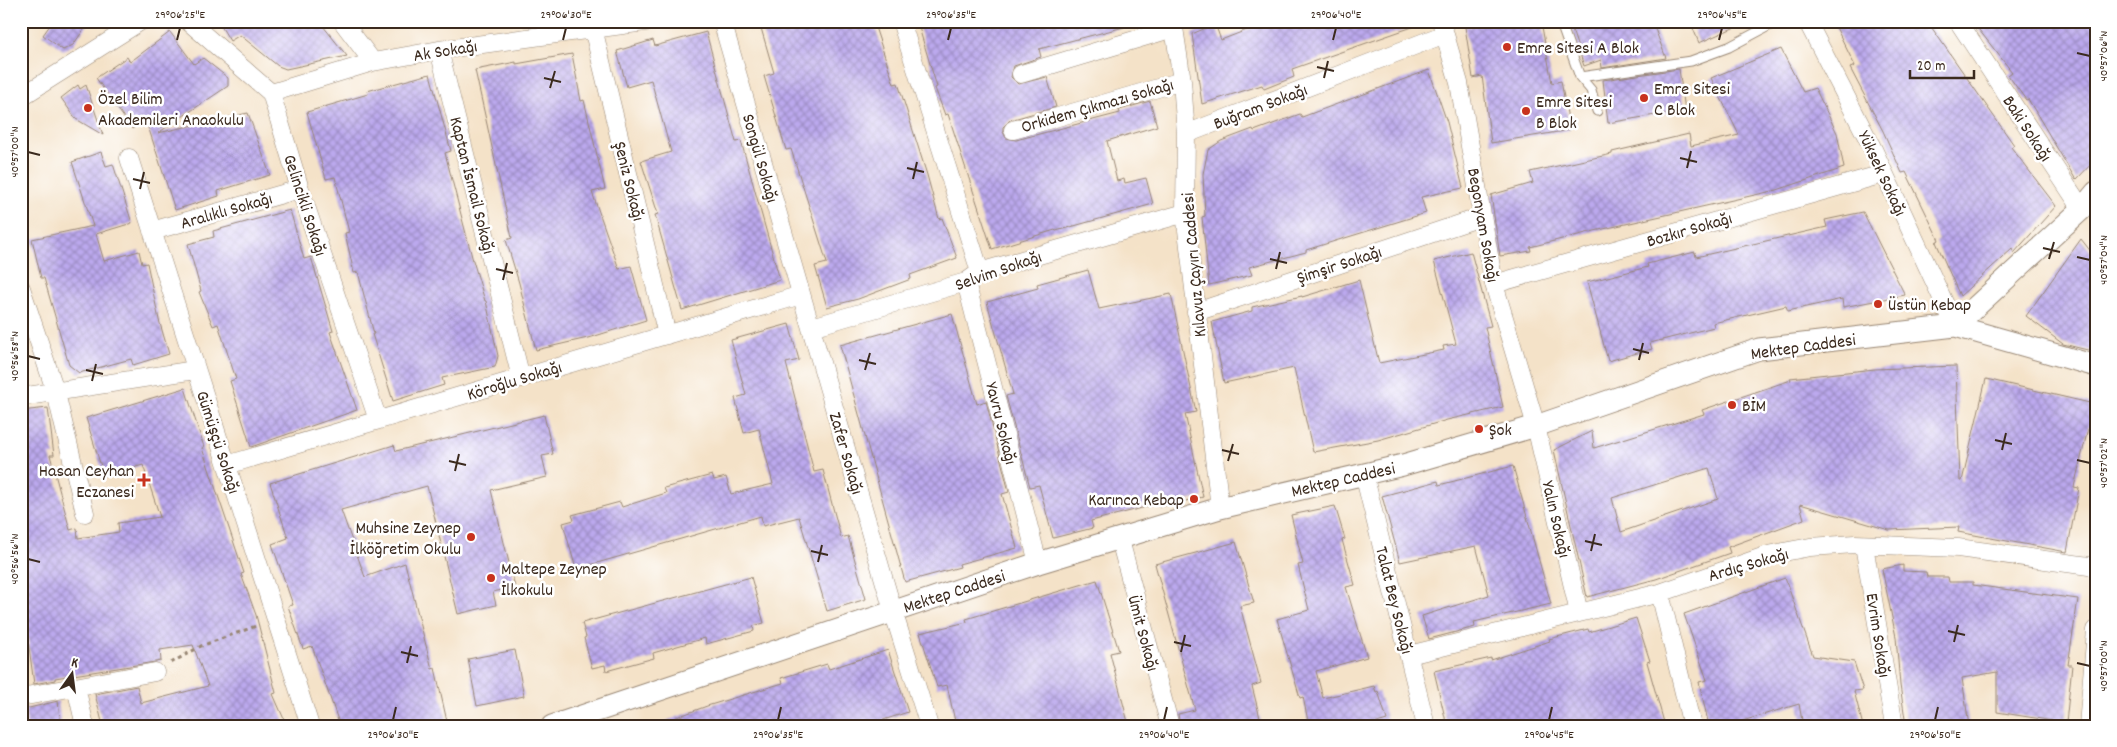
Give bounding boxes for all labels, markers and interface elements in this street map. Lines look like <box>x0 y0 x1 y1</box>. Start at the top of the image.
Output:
text: 29°06'25"E <box>155 7 205 24</box>
text: 29°06'30"E <box>541 7 592 24</box>
text: 29°06'35"E <box>926 7 977 24</box>
text: 29°06'40"E <box>1311 7 1362 24</box>
text: 29°06'45"E <box>1697 7 1747 24</box>
text: 40°57'06"N <box>2096 31 2113 81</box>
street label: Ak Sokağı <box>412 35 479 70</box>
place label: Emre Sitesi A Blok <box>1517 37 1639 62</box>
marker: Emre Sitesi A Blok <box>1501 41 1513 53</box>
scale bar <box>1910 48 1973 80</box>
text: 20 m <box>1917 56 1945 78</box>
street label: Orkidem Çıkmazı Sokağı <box>1018 74 1177 141</box>
place label: Emre Sitesi C Blok <box>1654 78 1730 124</box>
street label: Buğram Sokağı <box>1210 79 1311 138</box>
place label: Özel Bilim Akademileri Anaokulu <box>98 88 244 134</box>
place label: Emre Sitesi B Blok <box>1536 91 1612 137</box>
street label: Baki Sokağı <box>1995 91 2057 168</box>
marker: Emre Sitesi C Blok <box>1638 92 1650 104</box>
marker: Özel Bilim Akademileri Anaokulu <box>82 102 94 114</box>
marker: Emre Sitesi B Blok <box>1520 105 1532 117</box>
street label: Songül Sokağı <box>734 111 783 206</box>
street label: Kaptan İsmail Sokağı <box>441 114 500 257</box>
text: 40°57'00"N <box>7 126 24 178</box>
street label: Yüksek Sokağı <box>1850 127 1911 221</box>
street label: Şeniz Sokağı <box>606 139 649 224</box>
street label: Gelincikli Sokağı <box>275 152 332 260</box>
street label: Begonyam Sokağı <box>1459 166 1504 285</box>
street label: Aralıklı Sokağı <box>178 187 276 237</box>
street label: Kılavuz Çayırı Caddesi <box>1177 191 1214 338</box>
street label: Bozkır Sokağı <box>1644 207 1735 256</box>
text: 40°57'04"N <box>2096 235 2113 285</box>
street label: Şimşir Sokağı <box>1294 241 1385 292</box>
street label: Selvim Sokağı <box>952 246 1046 299</box>
place label: Üstün Kebap <box>1888 294 1971 319</box>
marker: Üstün Kebap <box>1872 298 1884 310</box>
street label: Mektep Caddesi <box>1749 329 1857 368</box>
text: 40°56'58"N <box>7 331 24 381</box>
street label: Köroğlu Sokağı <box>464 356 565 409</box>
street label: Yavru Sokağı <box>977 380 1022 467</box>
street label: Gümüşçü Sokağı <box>188 388 245 497</box>
place label: BİM <box>1742 395 1766 420</box>
marker: BİM <box>1726 399 1738 411</box>
street label: Zafer Sokağı <box>821 410 868 498</box>
place label: Şok <box>1489 419 1512 444</box>
marker: Şok <box>1473 423 1485 435</box>
text: 40°57'02"N <box>2096 438 2113 488</box>
street label: Mektep Caddesi <box>1289 457 1398 506</box>
place label: Hasan Ceyhan Eczanesi <box>39 460 134 506</box>
marker: Hasan Ceyhan Eczanesi <box>138 474 150 486</box>
street label: Yalın Sokağı <box>1534 479 1576 560</box>
place label: Karınca Kebap <box>1088 489 1184 514</box>
marker: Karınca Kebap <box>1188 493 1200 505</box>
place label: Muhsine Zeynep İlköğretim Okulu <box>350 517 461 563</box>
marker: Muhsine Zeynep İlköğretim Okulu <box>465 531 477 543</box>
text: 40°56'56"N <box>7 534 24 584</box>
street label: Ardıç Sokağı <box>1706 543 1792 590</box>
street label: Talat Bey Sokağı <box>1367 544 1418 657</box>
place label: Maltepe Zeynep İlkokulu <box>501 558 607 604</box>
street label: Mektep Caddesi <box>901 565 1009 622</box>
marker: Maltepe Zeynep İlkokulu <box>485 572 497 584</box>
street label: Evrim Sokağı <box>1858 591 1896 679</box>
street label: Ümit Sokağı <box>1119 593 1164 674</box>
text: 40°57'00"N <box>2096 640 2113 692</box>
north arrow <box>48 650 98 700</box>
text: K <box>69 653 81 674</box>
text: 29°06'30"E <box>368 727 419 744</box>
text: 29°06'35"E <box>753 727 804 744</box>
text: 29°06'40"E <box>1139 727 1190 744</box>
text: 29°06'45"E <box>1524 727 1574 744</box>
text: 29°06'50"E <box>1909 727 1961 744</box>

